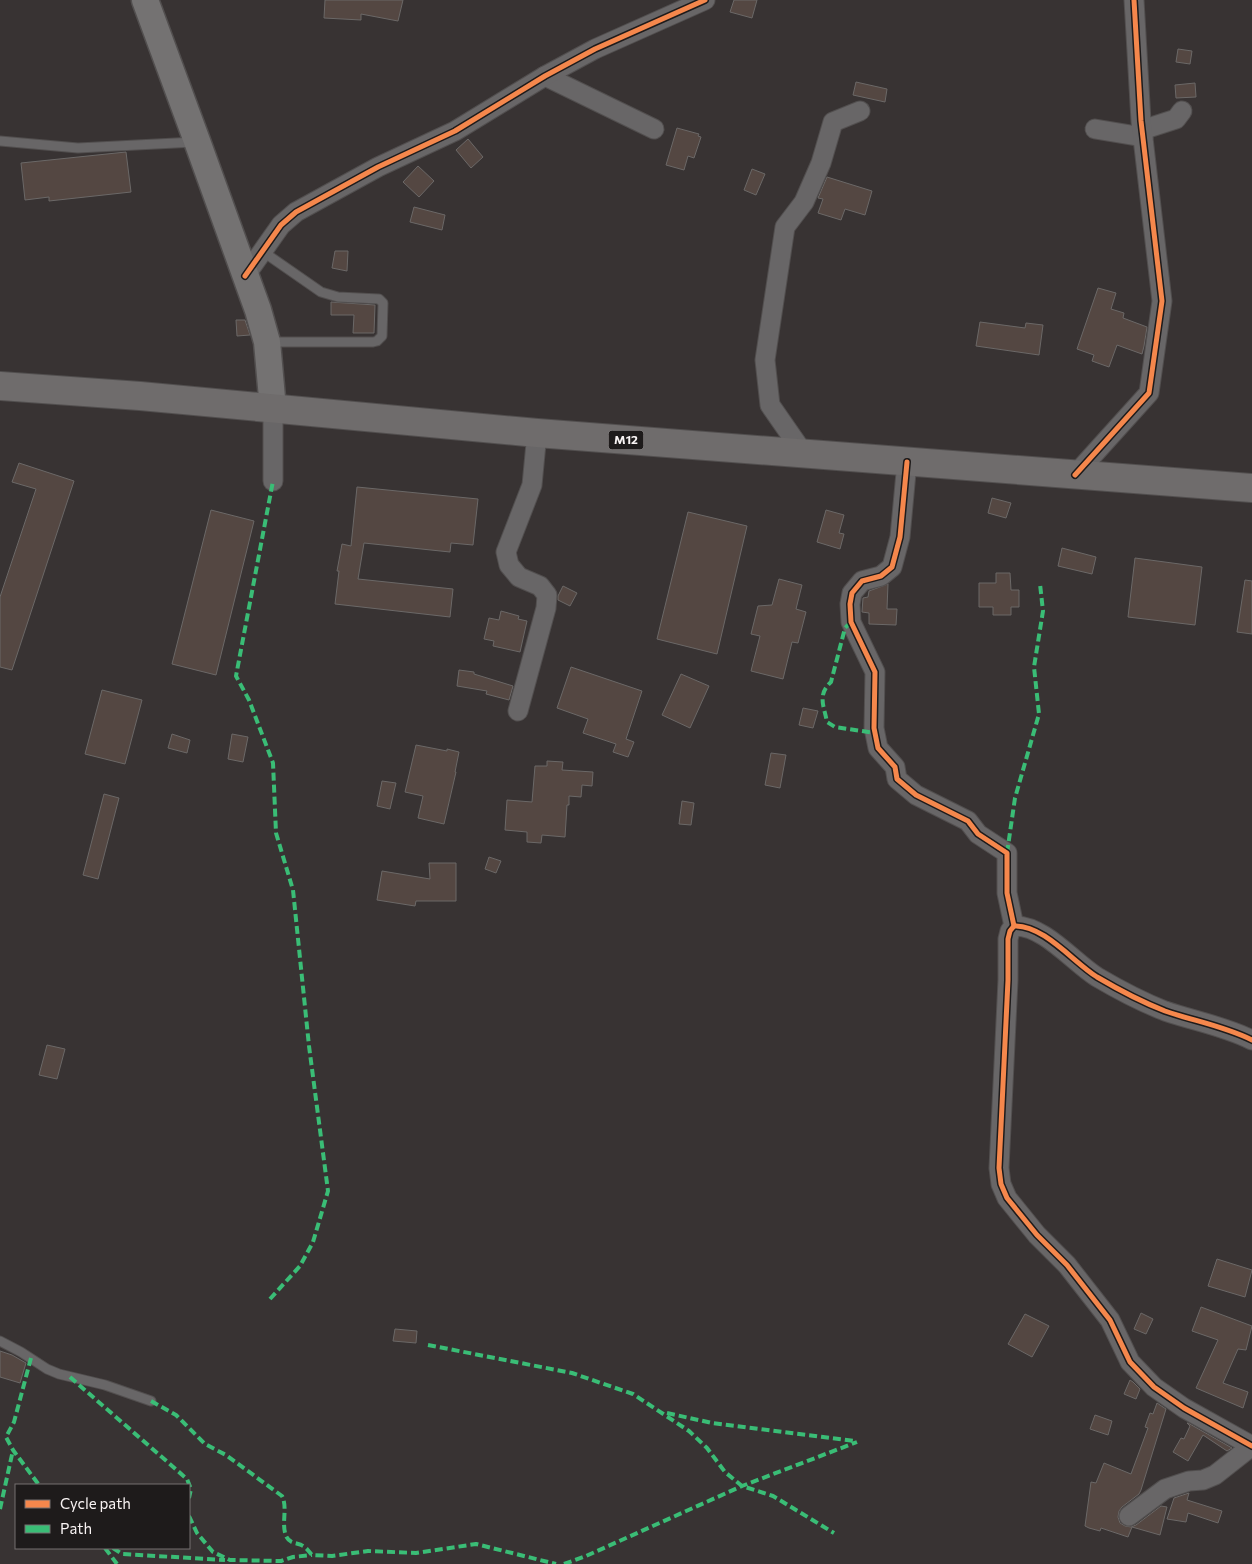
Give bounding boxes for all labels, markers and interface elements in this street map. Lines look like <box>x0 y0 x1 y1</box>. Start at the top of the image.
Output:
road number: M12 <box>608 430 644 450</box>
legend <box>15 1484 190 1549</box>
text: Cycle path <box>60 1494 131 1512</box>
text: Path <box>60 1519 92 1537</box>

